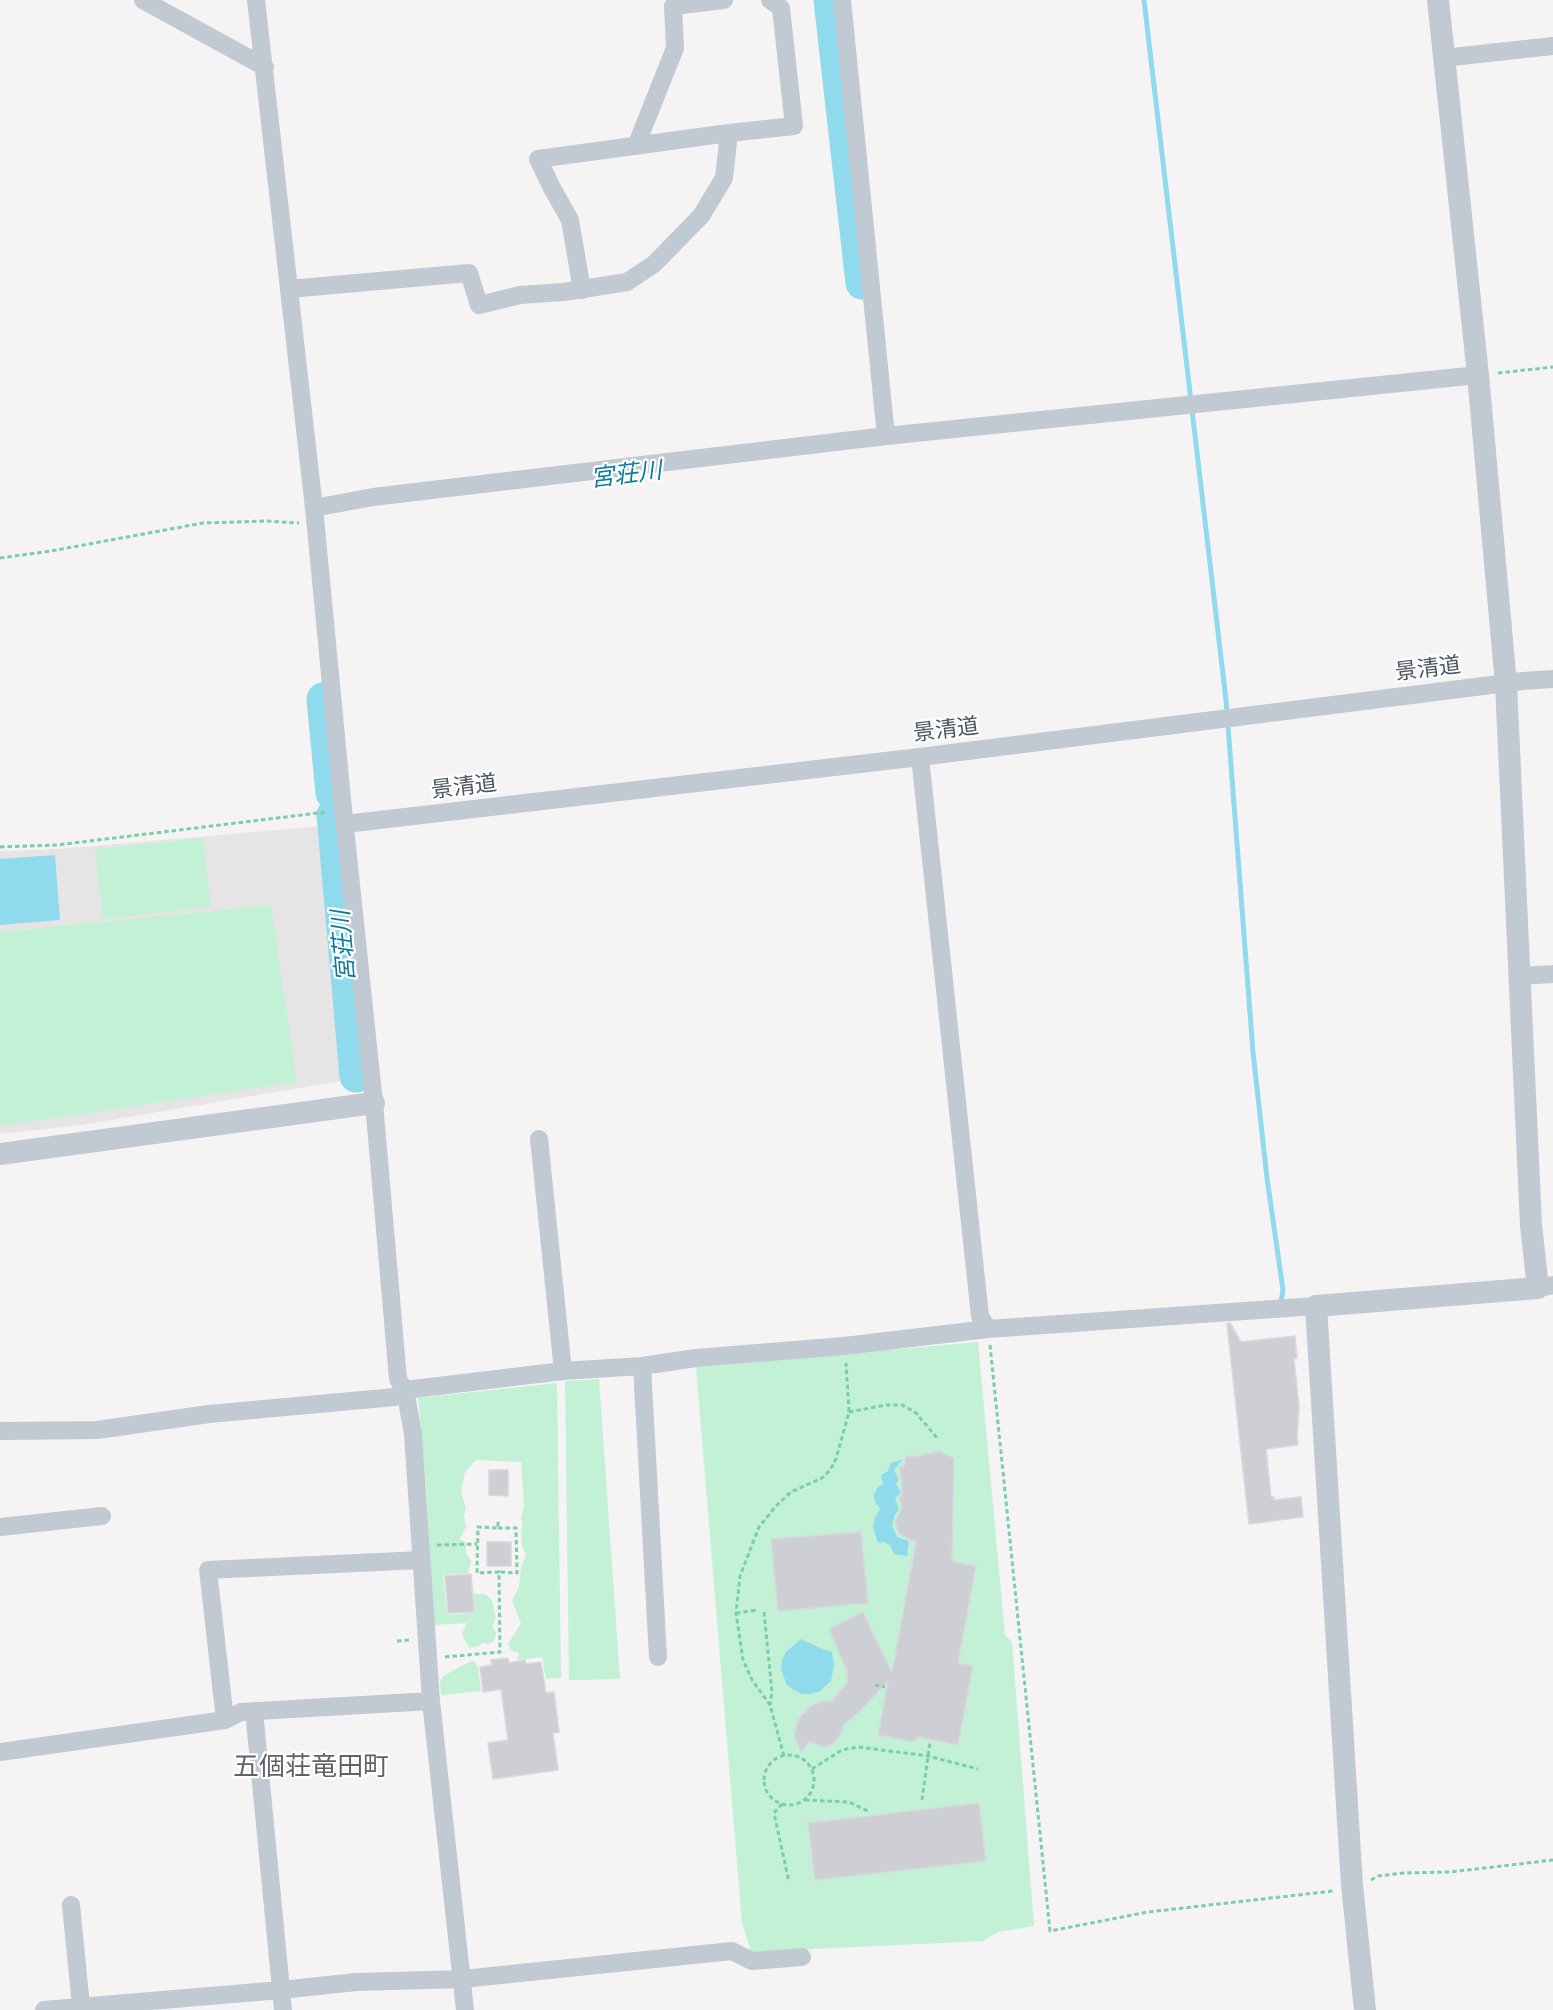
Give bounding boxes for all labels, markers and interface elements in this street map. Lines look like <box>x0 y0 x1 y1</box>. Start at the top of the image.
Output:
water label: 宮荘川 <box>589 456 663 494</box>
street label: 景清道 <box>1394 652 1462 686</box>
street label: 景清道 <box>912 713 980 747</box>
street label: 景清道 <box>430 770 498 804</box>
water label: 宮荘川 <box>327 909 361 983</box>
district label: 五個荘竜田町 <box>233 1751 389 1783</box>

